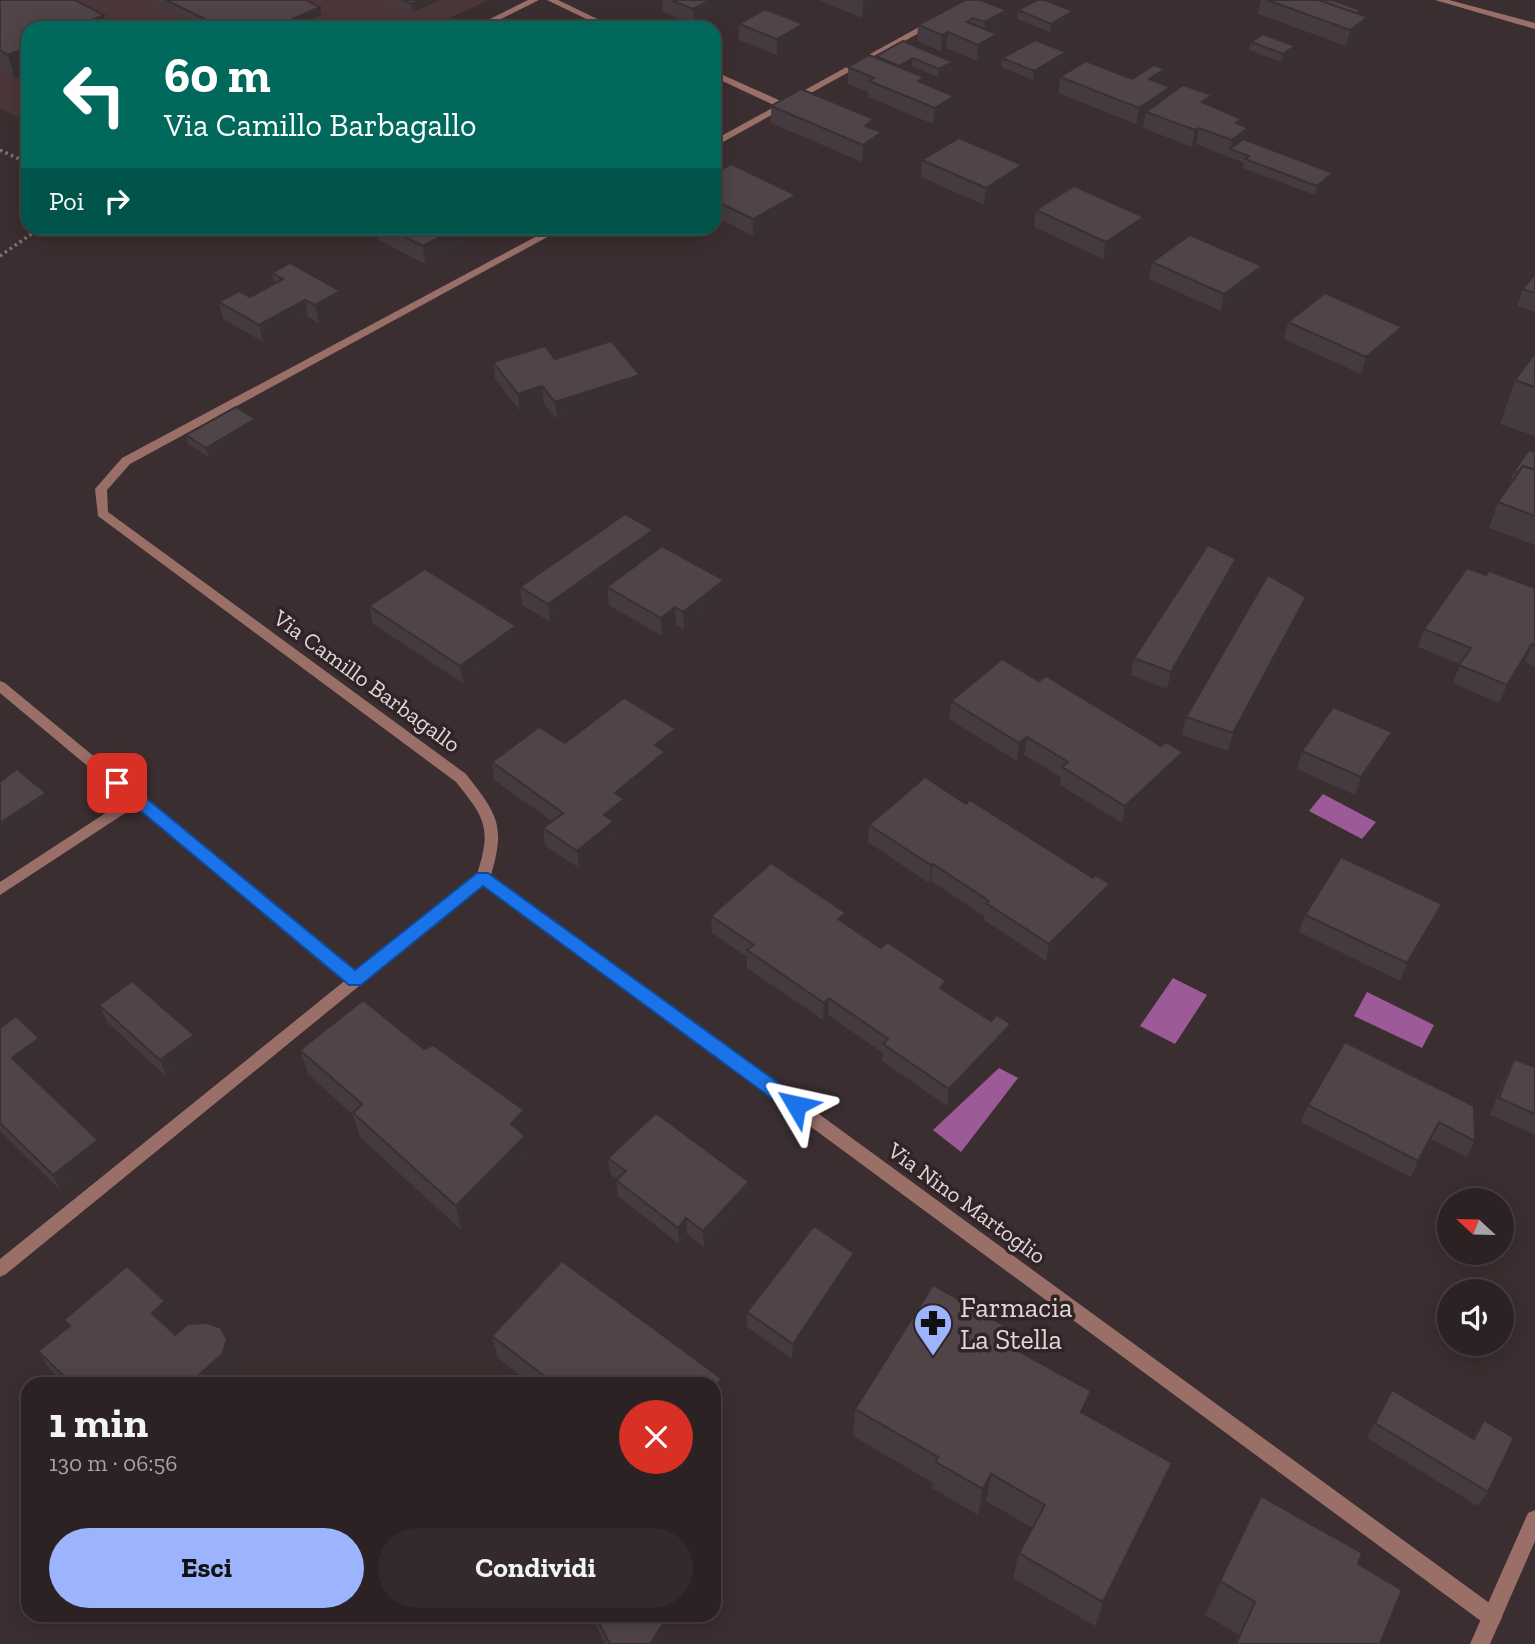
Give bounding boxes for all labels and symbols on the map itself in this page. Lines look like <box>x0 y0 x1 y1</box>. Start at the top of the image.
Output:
street label: Via Camillo Barbagallo <box>267 603 466 758</box>
pin <box>87 753 147 813</box>
position arrow <box>759 1068 833 1142</box>
street label: Via Nino Martoglio <box>882 1136 1052 1270</box>
north arrow <box>1437 1188 1514 1265</box>
place label: Farmacia La Stella <box>960 1291 1073 1356</box>
pharmacy icon: Farmacia La Stella <box>912 1302 954 1357</box>

